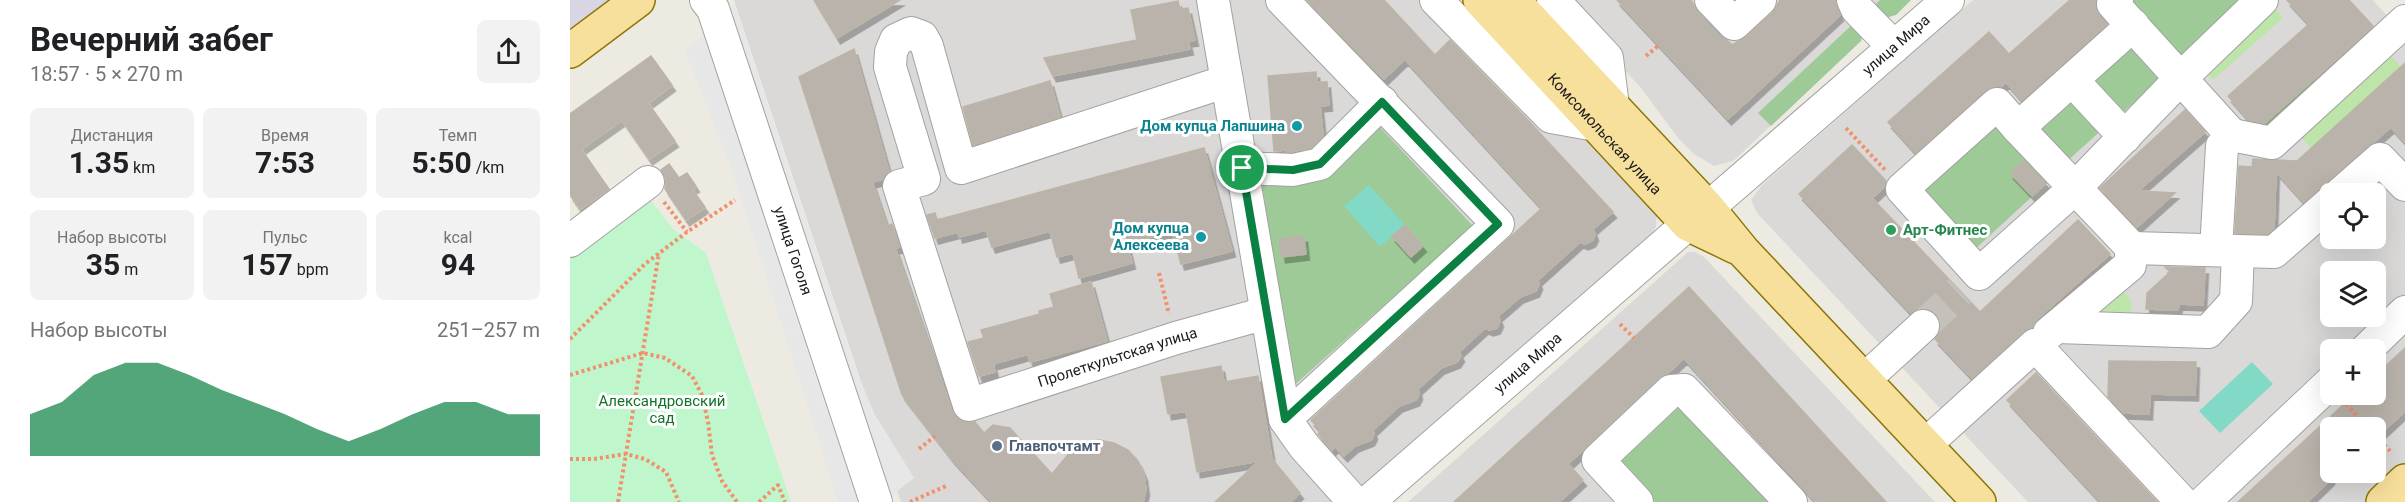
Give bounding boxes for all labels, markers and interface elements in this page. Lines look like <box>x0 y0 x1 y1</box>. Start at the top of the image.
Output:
street label: улица Мира <box>1859 11 1934 79</box>
text: Вечерний забег <box>30 20 273 59</box>
button: share <box>477 20 540 83</box>
text: 18:57 · 5 × 270 m <box>30 62 183 86</box>
street label: Комсомольская улица <box>1544 70 1665 199</box>
place label: Дом купца Лапшина <box>1140 117 1285 135</box>
marker: Дом купца Лапшина <box>1290 119 1304 133</box>
text: Дистанция <box>71 126 153 145</box>
text: Время <box>261 126 309 145</box>
text: Темп <box>439 126 477 145</box>
pin <box>1216 142 1267 193</box>
text: 1.35 <box>69 145 129 180</box>
text: 7:53 <box>255 145 315 180</box>
text: 5:50 <box>412 145 472 180</box>
icon: arrive <box>1225 151 1258 184</box>
text: km <box>129 158 155 177</box>
text: /km <box>472 158 504 177</box>
map controls <box>2320 183 2386 483</box>
button: locate <box>2320 183 2386 249</box>
street label: улица Гоголя <box>770 204 816 297</box>
place label: Дом купца Алексеева <box>1113 219 1189 254</box>
place label: Арт-Фитнес <box>1903 221 1987 239</box>
marker: Арт-Фитнес <box>1884 223 1898 237</box>
text: Набор высоты <box>57 228 167 247</box>
text: Пульс <box>263 228 307 247</box>
text: kcal <box>444 228 472 247</box>
marker: Дом купца Алексеева <box>1194 230 1208 244</box>
text: 35 <box>86 247 120 282</box>
text: 157 <box>241 247 293 282</box>
text: 94 <box>441 247 475 282</box>
text: m <box>120 260 138 279</box>
text: bpm <box>293 260 329 279</box>
button: layers <box>2320 261 2386 327</box>
text: Набор высоты <box>30 318 168 342</box>
text: 251–257 m <box>437 318 540 342</box>
street label: Пролеткультская улица <box>1035 324 1199 391</box>
street label: улица Мира <box>1491 329 1565 397</box>
button: + <box>2320 339 2386 405</box>
park label: Александровский сад <box>598 392 726 427</box>
button: − <box>2320 417 2386 483</box>
place label: Главпочтамт <box>1009 437 1101 455</box>
marker: Главпочтамт <box>990 439 1004 453</box>

